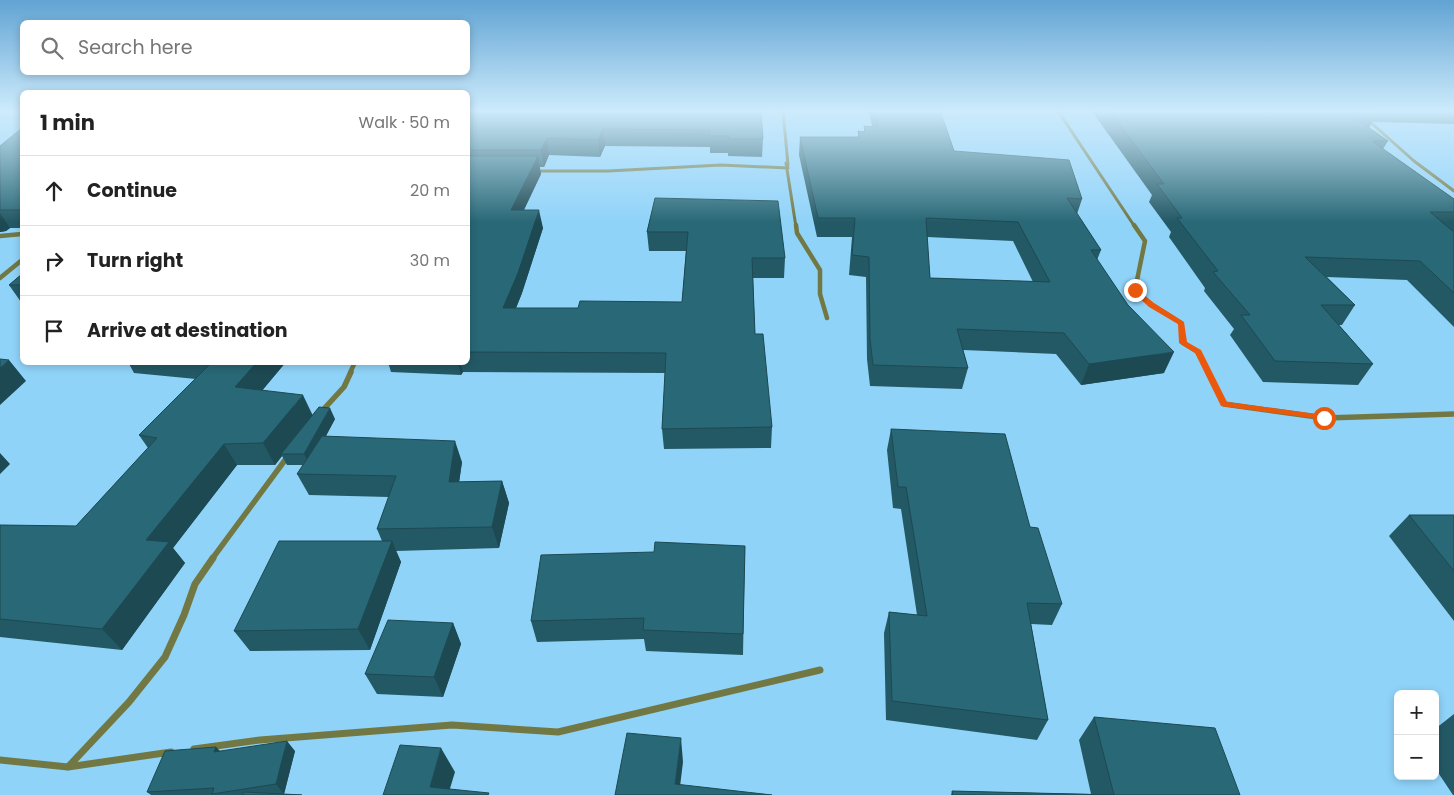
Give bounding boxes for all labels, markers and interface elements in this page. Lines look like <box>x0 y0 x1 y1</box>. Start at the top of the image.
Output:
search box <box>20 20 470 75</box>
icon: search <box>38 34 66 62</box>
text: Search here <box>78 34 192 61</box>
text: 1 min <box>40 108 95 137</box>
text: Walk · 50 m <box>359 111 450 134</box>
icon: ahead <box>40 177 68 205</box>
text: Continue <box>87 177 177 204</box>
text: 20 m <box>410 179 450 202</box>
icon: right <box>40 247 68 275</box>
text: Turn right <box>87 247 183 274</box>
text: 30 m <box>410 249 450 272</box>
route end <box>1124 279 1147 302</box>
icon: arrive <box>40 317 68 345</box>
text: Arrive at destination <box>87 317 288 344</box>
route start <box>1313 407 1336 430</box>
map controls <box>1394 690 1439 780</box>
button: + <box>1394 690 1439 735</box>
button: − <box>1394 735 1439 780</box>

